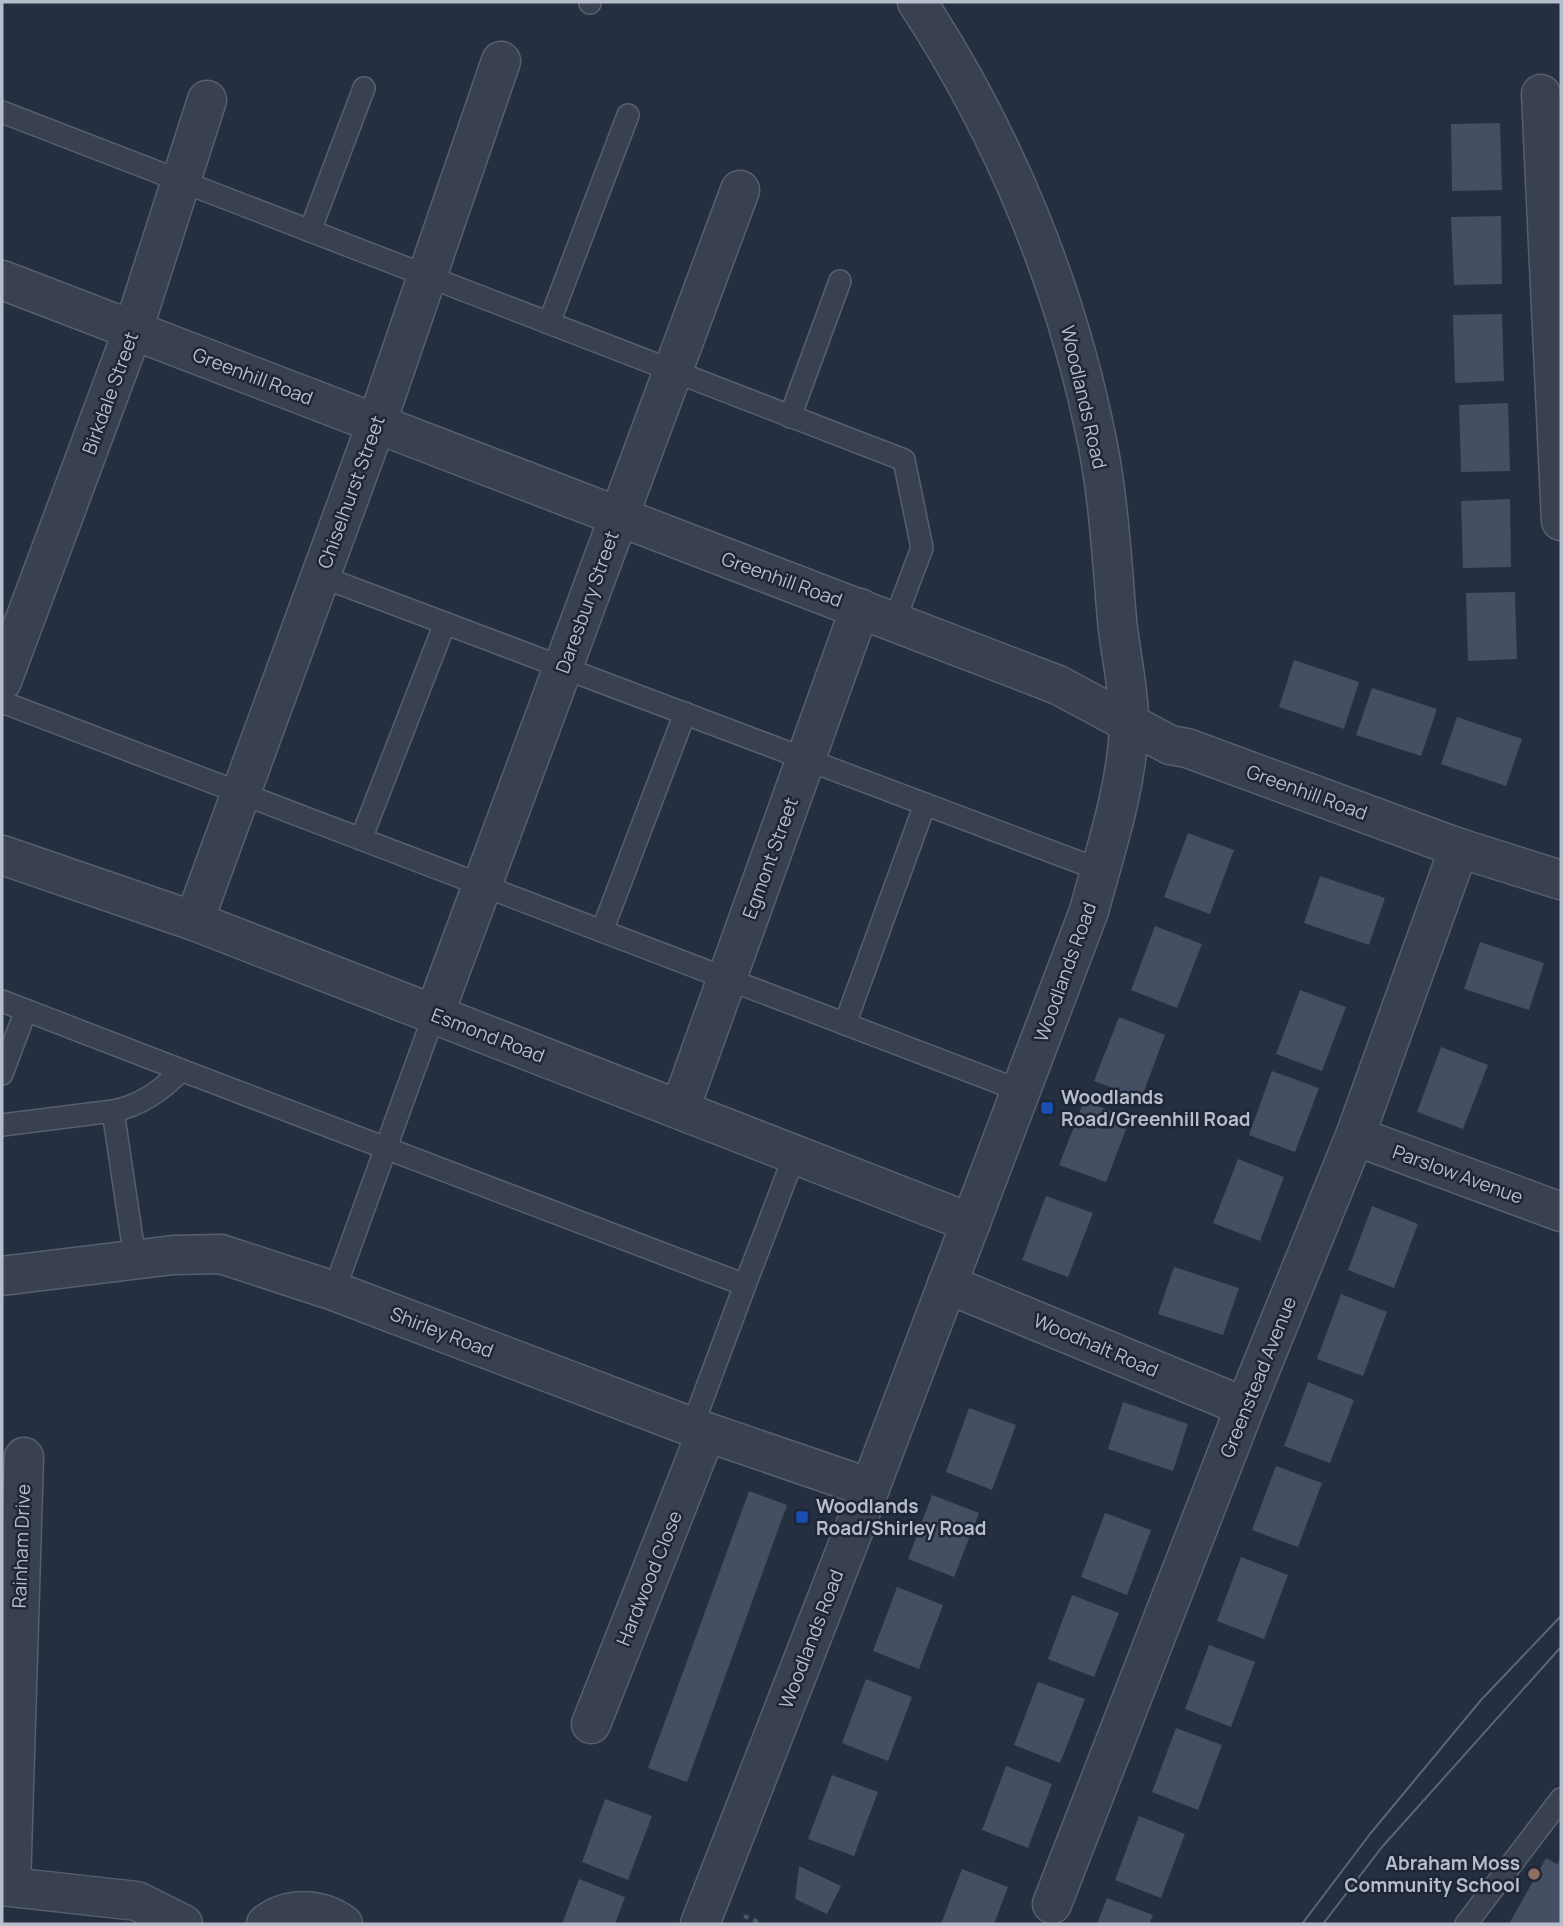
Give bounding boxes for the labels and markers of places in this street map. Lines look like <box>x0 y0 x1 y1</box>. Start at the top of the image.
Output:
place label: Woodlands Road/Greenhill Road <box>1061 1084 1251 1132</box>
marker: Woodlands Road/Greenhill Road <box>1039 1100 1055 1116</box>
place label: Woodlands Road/Shirley Road <box>816 1493 986 1541</box>
marker: Woodlands Road/Shirley Road <box>794 1509 810 1525</box>
place label: Abraham Moss Community School <box>1344 1850 1520 1898</box>
marker: Abraham Moss Community School <box>1526 1866 1542 1882</box>

